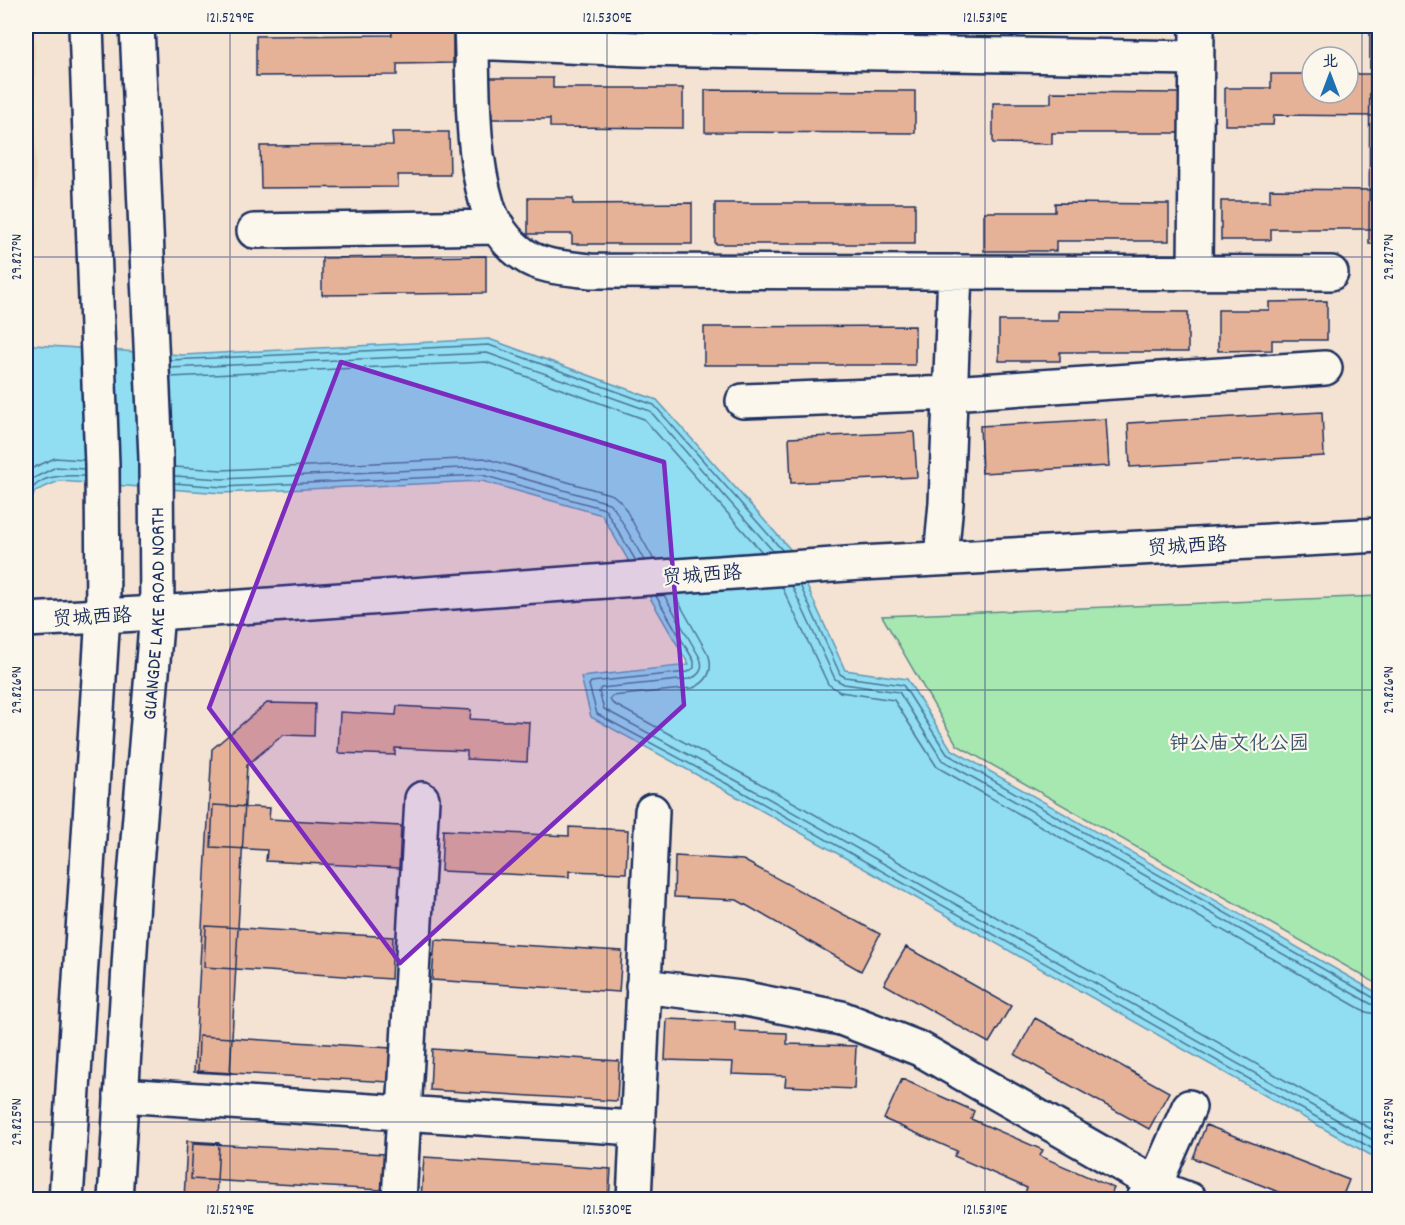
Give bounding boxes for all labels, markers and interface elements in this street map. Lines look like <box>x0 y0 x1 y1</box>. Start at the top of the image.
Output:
text: 121.529°E <box>206 8 254 30</box>
text: 121.530°E <box>582 8 632 30</box>
text: 121.531°E <box>963 8 1007 30</box>
north arrow <box>1300 45 1360 105</box>
text: 北 <box>1322 51 1338 74</box>
text: 29.827°N <box>7 234 29 280</box>
text: 29.827°N <box>1379 234 1401 280</box>
street label: GUANGDE LAKE ROAD NORTH <box>137 507 174 721</box>
street label: 贸城西路 <box>1146 532 1229 564</box>
street label: 贸城西路 <box>661 560 744 594</box>
street label: 贸城西路 <box>51 603 134 635</box>
text: 29.826°N <box>7 666 29 714</box>
text: 29.826°N <box>1379 666 1401 714</box>
park label: 钟公庙文化公园 <box>1169 731 1309 759</box>
text: 29.825°N <box>7 1098 29 1146</box>
text: 29.825°N <box>1379 1098 1401 1146</box>
text: 121.529°E <box>206 1200 254 1222</box>
text: 121.530°E <box>582 1200 632 1222</box>
text: 121.531°E <box>963 1200 1007 1222</box>

